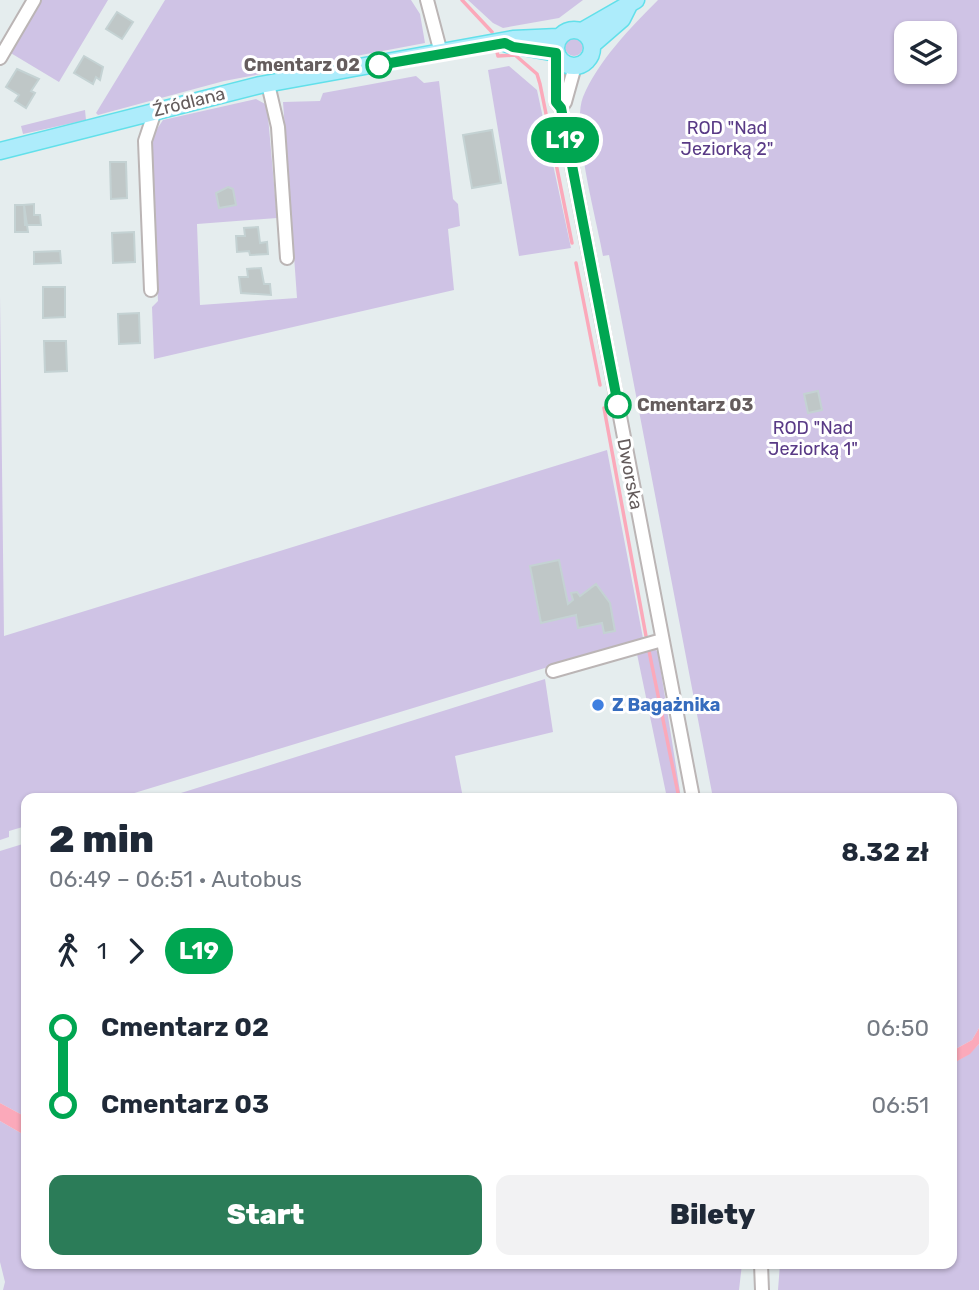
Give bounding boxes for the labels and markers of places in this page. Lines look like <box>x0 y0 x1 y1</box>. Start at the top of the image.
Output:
marker: Cmentarz 02 <box>366 52 392 78</box>
place label: Cmentarz 02 <box>244 54 360 76</box>
marker: Cmentarz 03 <box>605 392 631 418</box>
place label: Cmentarz 03 <box>637 394 754 416</box>
place label: Z Bagażnika <box>612 694 721 716</box>
marker: Z Bagażnika <box>590 697 606 713</box>

